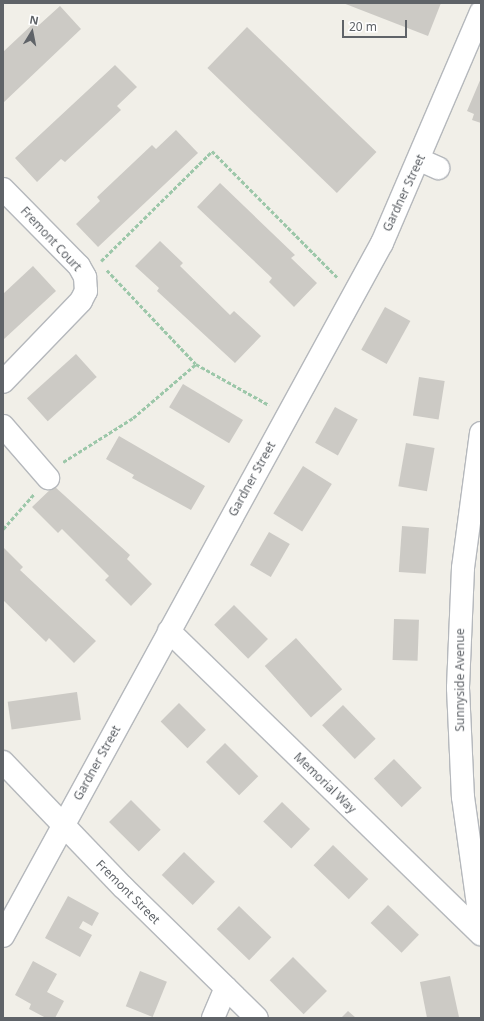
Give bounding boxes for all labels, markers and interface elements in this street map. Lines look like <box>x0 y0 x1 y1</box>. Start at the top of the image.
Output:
north arrow <box>12 12 52 52</box>
text: N <box>28 12 40 28</box>
scale bar <box>344 12 409 38</box>
text: 20 m <box>349 18 377 35</box>
street label: Gardner Street <box>380 152 428 234</box>
street label: Fremont Court <box>18 204 84 274</box>
street label: Gardner Street <box>226 439 278 519</box>
street label: Sunnyside Avenue <box>453 628 467 732</box>
street label: Gardner Street <box>71 723 123 803</box>
street label: Memorial Way <box>291 750 359 816</box>
street label: Fremont Street <box>93 857 163 927</box>

